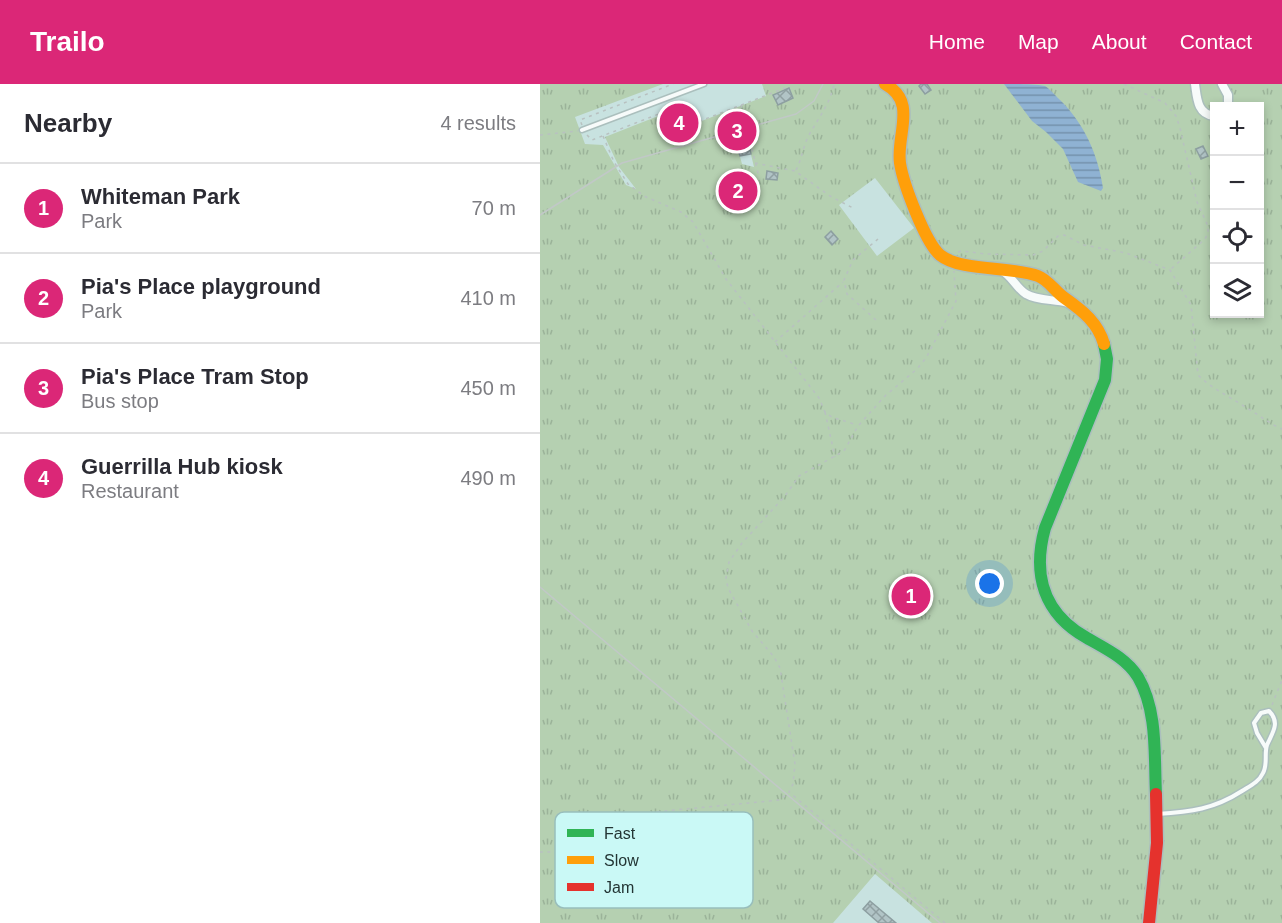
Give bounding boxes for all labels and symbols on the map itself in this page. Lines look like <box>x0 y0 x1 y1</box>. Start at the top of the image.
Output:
pin: 4 <box>660 100 698 146</box>
pin: 3 <box>718 108 756 154</box>
pin: 2 <box>718 168 758 214</box>
your location <box>975 569 1004 598</box>
pin: 1 <box>892 574 931 618</box>
legend <box>555 812 753 908</box>
text: Fast <box>604 825 636 842</box>
text: Slow <box>604 852 639 869</box>
text: Jam <box>604 879 634 896</box>

